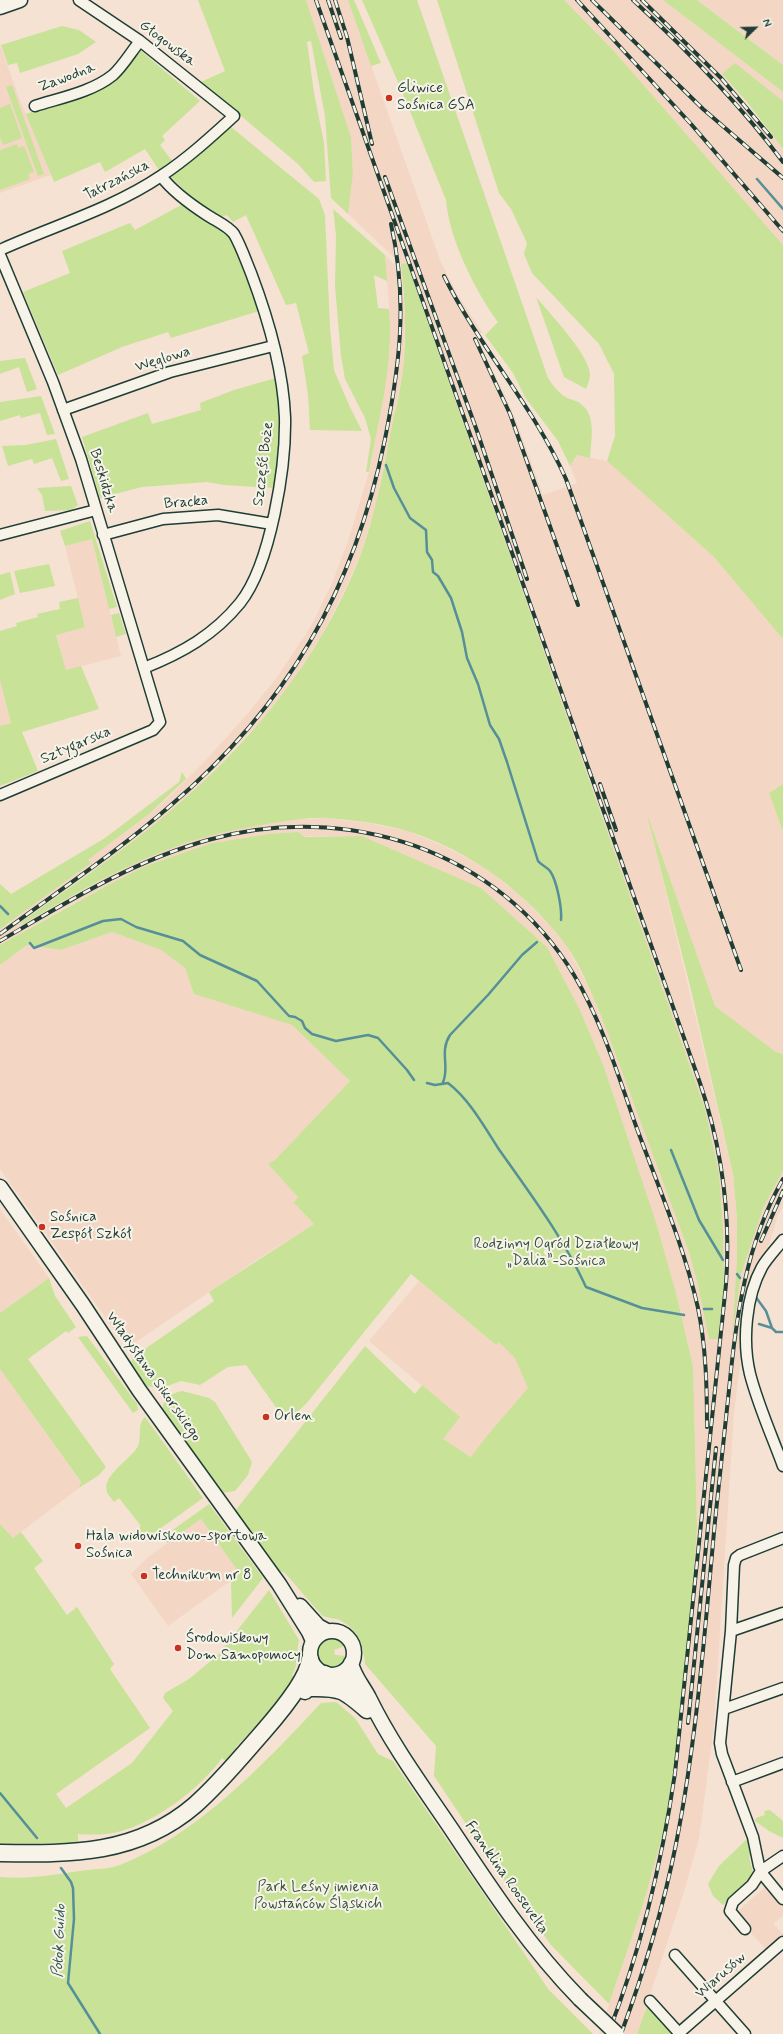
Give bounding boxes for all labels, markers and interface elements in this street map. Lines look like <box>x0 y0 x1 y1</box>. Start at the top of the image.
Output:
north arrow <box>735 8 775 48</box>
street label: Głogowska <box>135 17 199 71</box>
text: N <box>758 17 774 29</box>
street label: Zawodna <box>36 59 98 97</box>
place label: Gliwice Sośnica GSA <box>397 80 475 115</box>
marker: Gliwice Sośnica GSA <box>384 93 394 103</box>
street label: Tatrzańska <box>81 157 153 205</box>
street label: Węglowa <box>133 343 193 377</box>
street label: Szczęść Boże <box>250 421 278 507</box>
street label: Beskidzka <box>85 447 121 515</box>
street label: Bracka <box>163 492 209 514</box>
street label: Sztygarska <box>38 723 114 769</box>
place label: Sośnica Zespół Szkół <box>50 1209 132 1244</box>
marker: Sośnica Zespół Szkół <box>37 1222 47 1232</box>
park label: Rodzinny Ogród Działkowy „Dalia”-Sośnica <box>473 1236 639 1271</box>
street label: Władysława Sikorskiego <box>101 1309 205 1445</box>
place label: Orlen <box>274 1408 313 1426</box>
marker: Orlen <box>261 1412 271 1422</box>
place label: Hala widowiskowo-sportowa Sośnica <box>86 1528 267 1563</box>
marker: Hala widowiskowo-sportowa Sośnica <box>73 1541 83 1551</box>
place label: Technikum nr 8 <box>152 1567 251 1585</box>
marker: Technikum nr 8 <box>139 1571 149 1581</box>
place label: Środowiskowy Dom Samopomocy <box>186 1630 301 1665</box>
marker: Środowiskowy Dom Samopomocy <box>173 1643 183 1653</box>
street label: Franklina Roosevelta <box>460 1818 552 1938</box>
park label: Park Leśny imienia Powstańców Śląskich <box>254 1879 382 1914</box>
water label: Potok Guido <box>49 1904 71 1978</box>
street label: Wiarusów <box>692 1949 750 2003</box>

